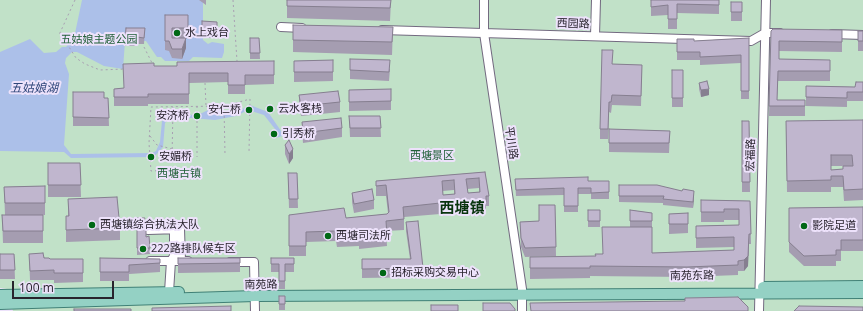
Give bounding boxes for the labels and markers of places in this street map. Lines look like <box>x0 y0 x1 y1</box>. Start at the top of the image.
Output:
place label: 水上戏台 <box>185 26 229 40</box>
marker: 水上戏台 <box>172 28 182 38</box>
place label: 云水客栈 <box>278 102 322 116</box>
place label: 安仁桥 <box>208 103 241 117</box>
marker: 云水客栈 <box>265 104 275 114</box>
marker: 安仁桥 <box>244 105 254 115</box>
place label: 安济桥 <box>156 109 189 123</box>
marker: 安济桥 <box>192 111 202 121</box>
place label: 引秀桥 <box>282 127 315 141</box>
marker: 引秀桥 <box>269 129 279 139</box>
place label: 安媚桥 <box>159 150 192 164</box>
marker: 安媚桥 <box>146 152 156 162</box>
place label: 西塘镇综合执法大队 <box>100 218 199 232</box>
place label: 影院足道 <box>812 219 856 233</box>
marker: 西塘镇综合执法大队 <box>87 220 97 230</box>
marker: 影院足道 <box>799 221 809 231</box>
place label: 西塘司法所 <box>336 229 391 243</box>
marker: 西塘司法所 <box>323 231 333 241</box>
place label: 222路排队候车区 <box>151 242 236 256</box>
marker: 222路排队候车区 <box>138 244 148 254</box>
place label: 招标采购交易中心 <box>391 266 479 280</box>
marker: 招标采购交易中心 <box>378 268 388 278</box>

